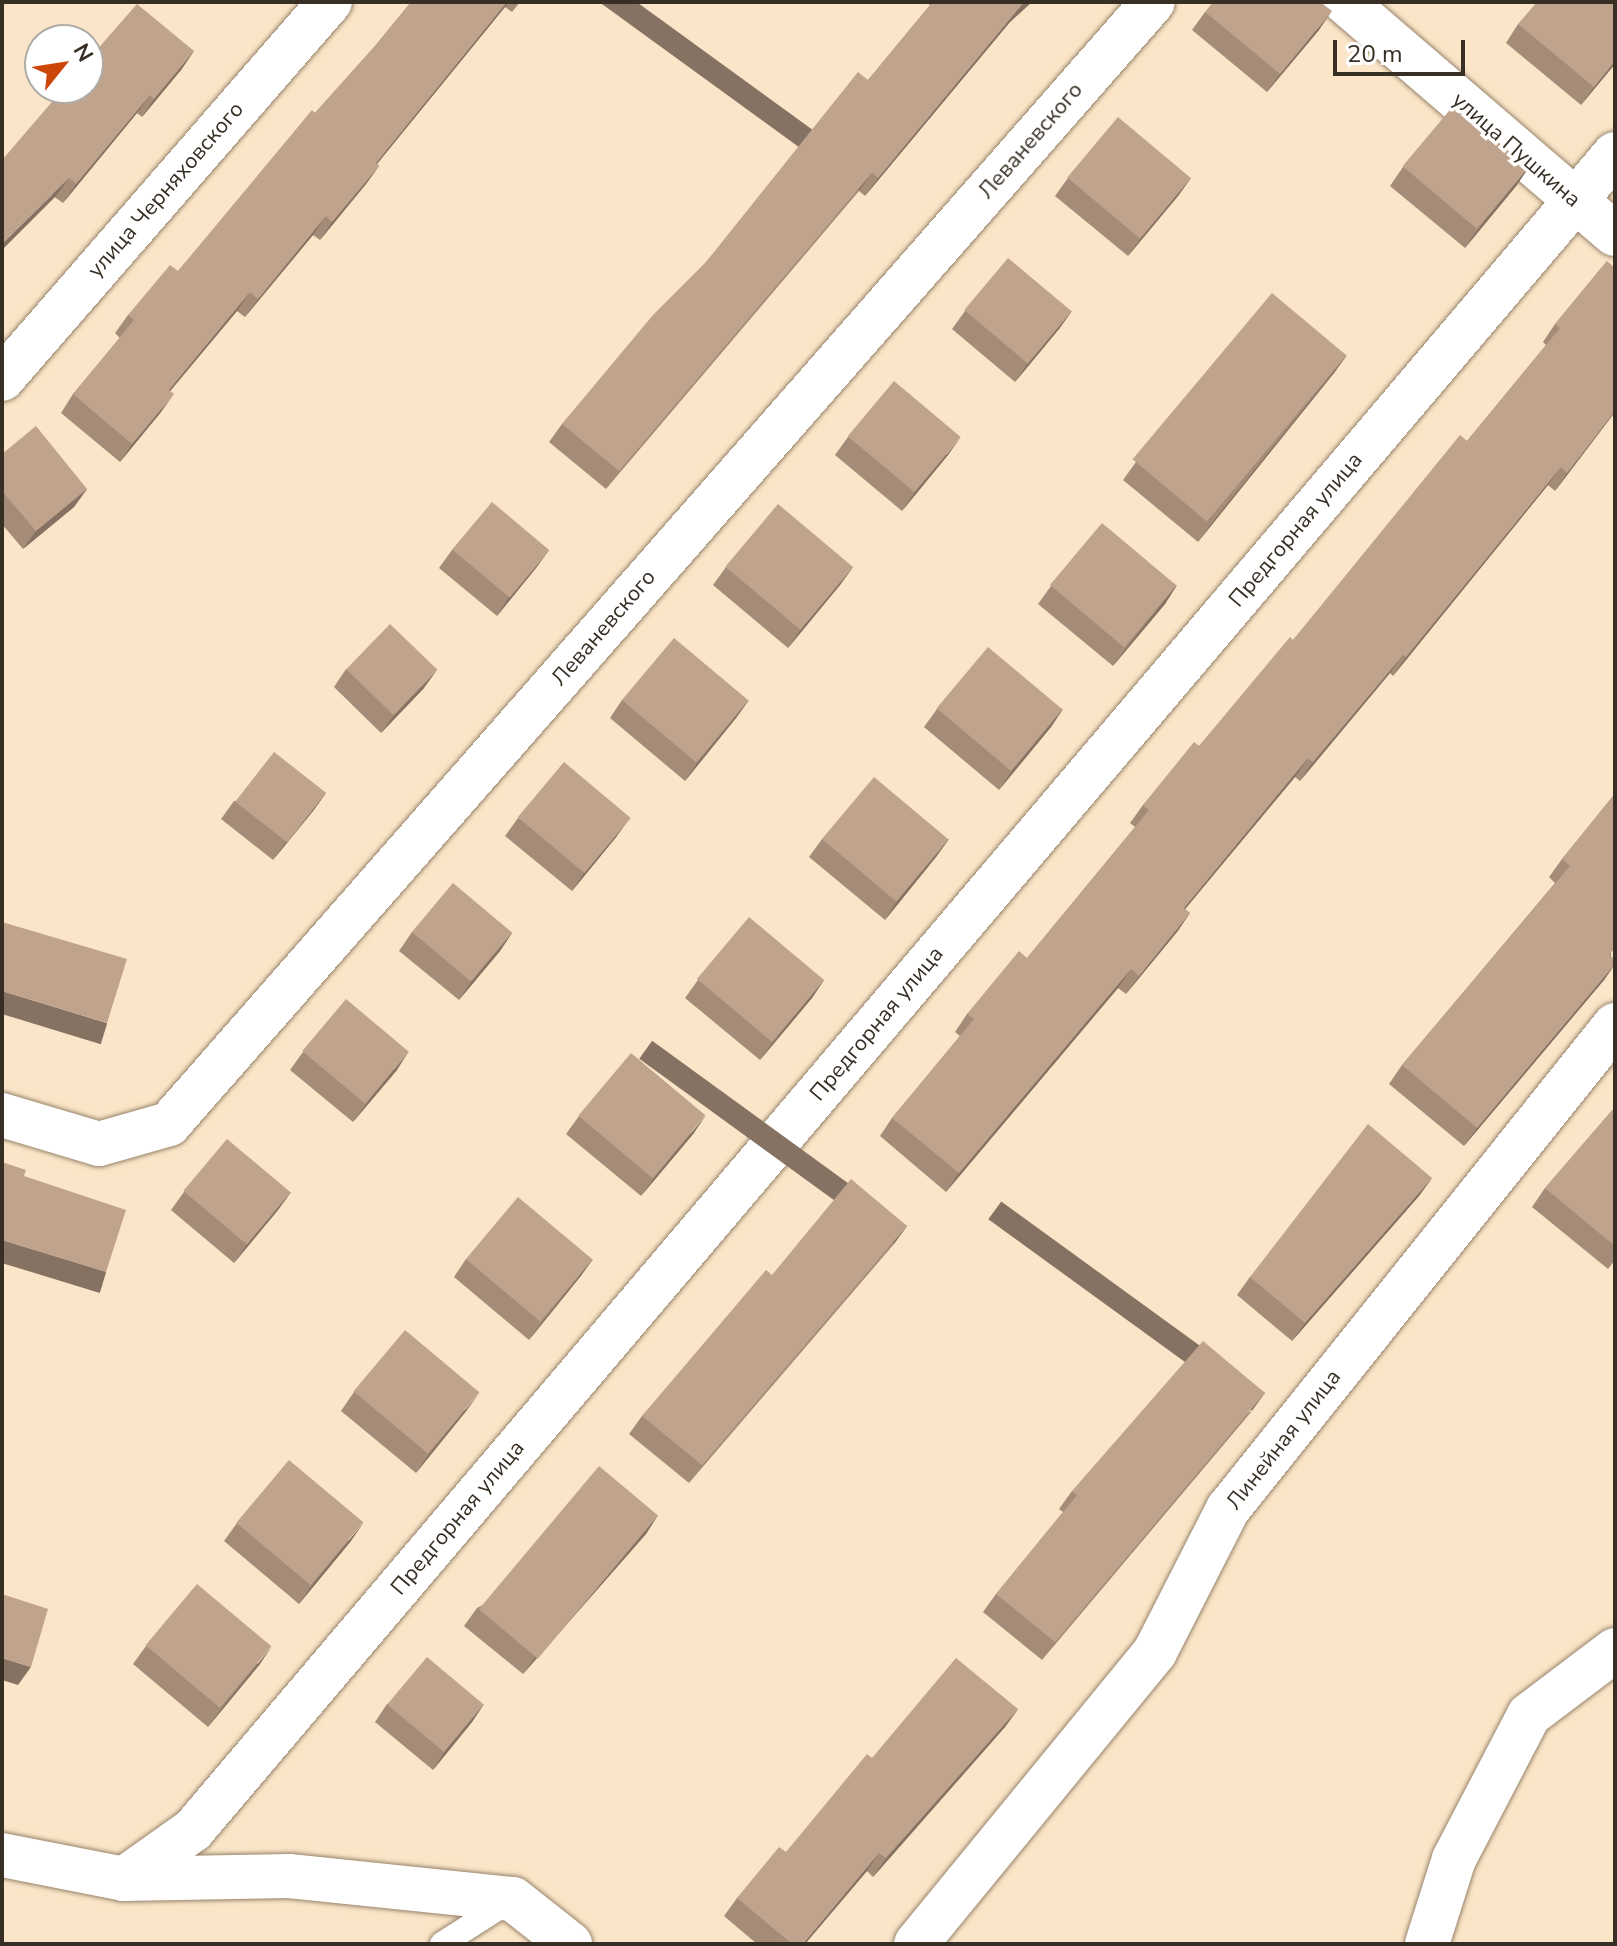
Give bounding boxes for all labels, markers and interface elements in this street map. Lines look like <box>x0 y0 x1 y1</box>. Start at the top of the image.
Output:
north arrow <box>24 24 104 104</box>
scale bar <box>1337 24 1469 74</box>
text: N <box>66 38 100 68</box>
text: 20 m <box>1347 38 1403 70</box>
street label: Леваневского <box>973 77 1089 205</box>
street label: улица Пушкина <box>1446 87 1586 213</box>
street label: улица Черняховского <box>83 97 249 283</box>
street label: Предгорная улица <box>1224 447 1368 613</box>
street label: Леваневского <box>546 564 662 692</box>
street label: Предгорная улица <box>805 941 949 1107</box>
street label: Линейная улица <box>1221 1365 1347 1515</box>
street label: Предгорная улица <box>386 1435 530 1601</box>

